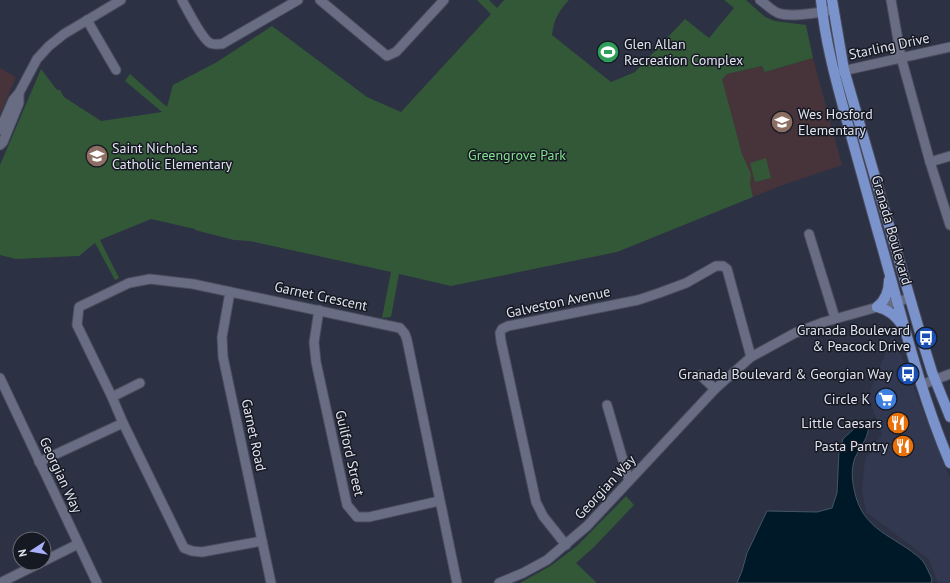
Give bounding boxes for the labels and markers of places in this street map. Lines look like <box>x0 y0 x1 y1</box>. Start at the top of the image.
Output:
place label: Glen Allan Recreation Complex <box>624 35 743 69</box>
sports icon: Glen Allan Recreation Complex <box>595 39 621 65</box>
place label: Wes Hosford Elementary <box>798 105 873 139</box>
school or university icon: Wes Hosford Elementary <box>769 109 795 135</box>
place label: Saint Nicholas Catholic Elementary <box>112 139 232 173</box>
school or university icon: Saint Nicholas Catholic Elementary <box>84 143 110 169</box>
place label: Granada Boulevard & Peacock Drive <box>797 321 910 355</box>
bus stop icon: Granada Boulevard & Peacock Drive <box>913 325 939 351</box>
bus stop icon: Granada Boulevard & Georgian Way <box>895 361 921 387</box>
place label: Granada Boulevard & Georgian Way <box>678 365 892 383</box>
supermarket icon: Circle K <box>873 386 899 412</box>
place label: Circle K <box>824 390 870 408</box>
restaurant icon: Little Caesars <box>885 410 911 436</box>
place label: Little Caesars <box>801 414 882 432</box>
restaurant icon: Pasta Pantry <box>890 433 916 459</box>
place label: Pasta Pantry <box>814 437 888 455</box>

